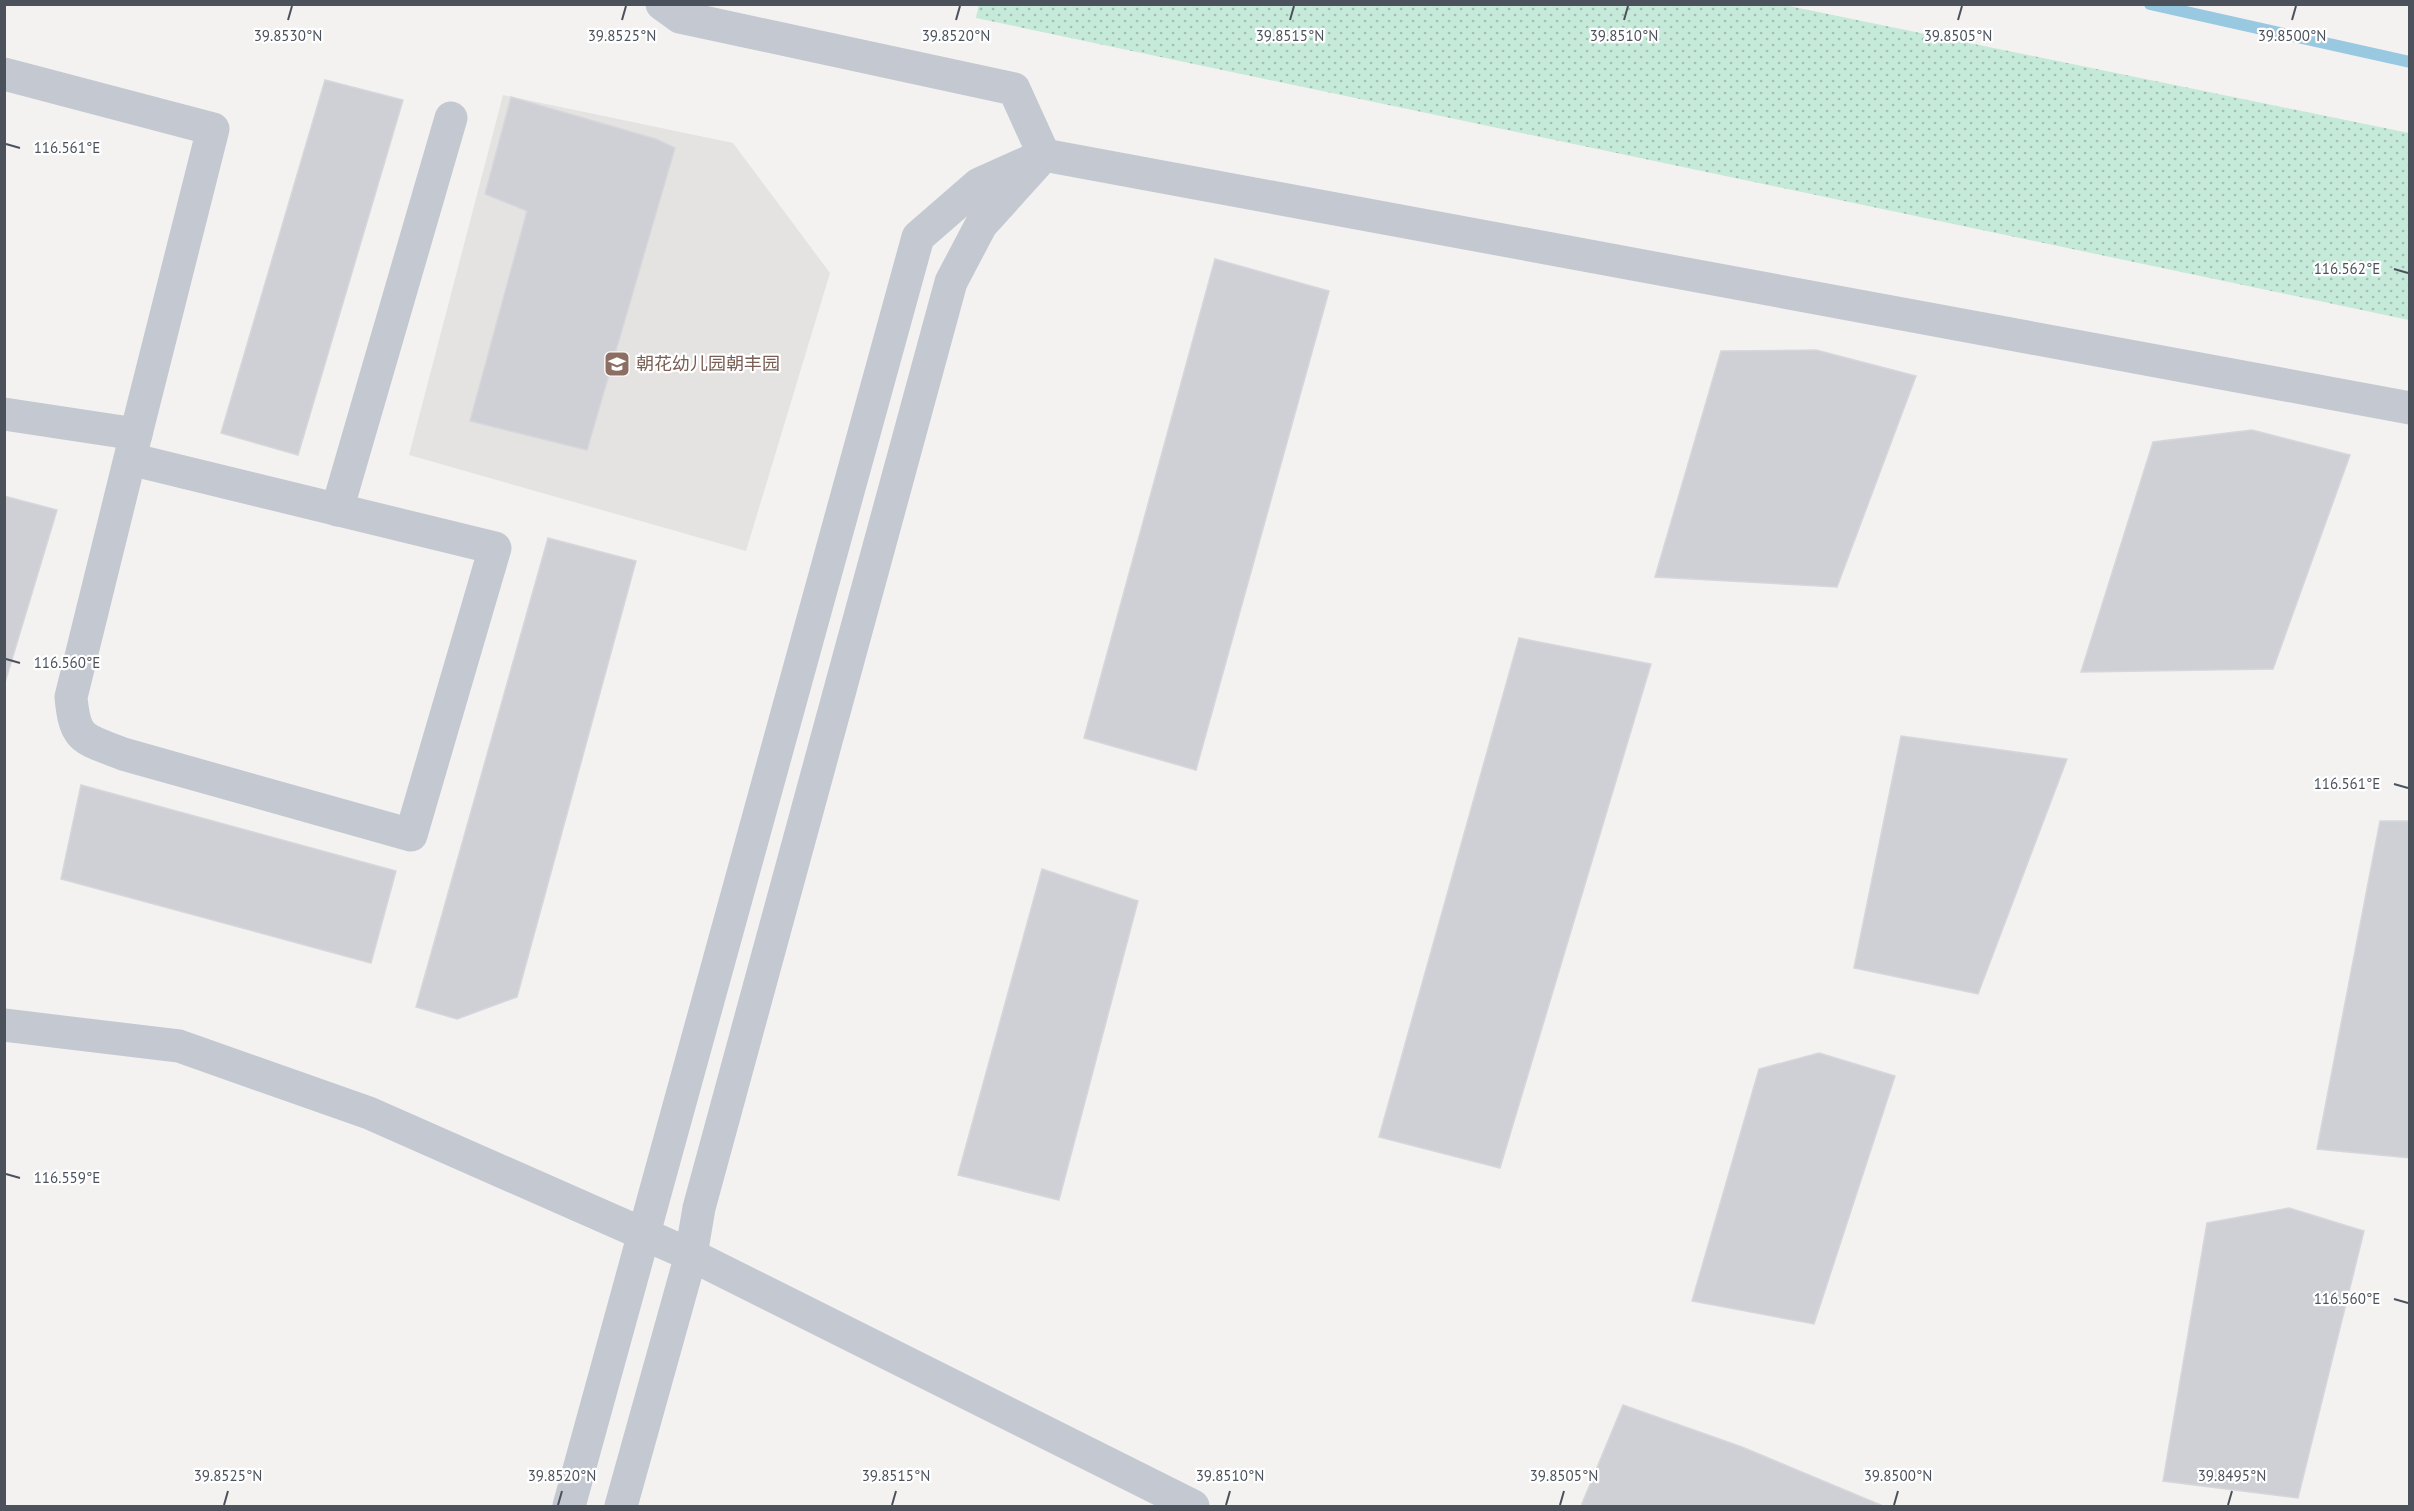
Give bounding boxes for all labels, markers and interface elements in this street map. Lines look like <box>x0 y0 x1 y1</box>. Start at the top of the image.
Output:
text: 39.8530°N <box>254 26 322 45</box>
text: 39.8525°N <box>588 26 656 45</box>
text: 39.8520°N <box>922 26 990 45</box>
text: 39.8515°N <box>1256 26 1324 45</box>
text: 39.8510°N <box>1590 26 1658 45</box>
text: 39.8505°N <box>1924 26 1992 45</box>
text: 39.8500°N <box>2258 26 2326 45</box>
text: 116.561°E <box>34 138 100 157</box>
text: 116.562°E <box>2314 259 2380 278</box>
school or university icon: 朝花幼儿园朝丰园 <box>602 349 632 379</box>
place label: 朝花幼儿园朝丰园 <box>636 352 780 375</box>
text: 116.560°E <box>34 653 100 672</box>
text: 116.561°E <box>2314 774 2380 793</box>
text: 116.559°E <box>34 1168 100 1187</box>
text: 116.560°E <box>2314 1289 2380 1308</box>
text: 39.8525°N <box>194 1466 262 1485</box>
text: 39.8520°N <box>528 1466 596 1485</box>
text: 39.8515°N <box>862 1466 930 1485</box>
text: 39.8510°N <box>1196 1466 1264 1485</box>
text: 39.8505°N <box>1530 1466 1598 1485</box>
text: 39.8500°N <box>1864 1466 1932 1485</box>
text: 39.8495°N <box>2198 1466 2266 1485</box>

